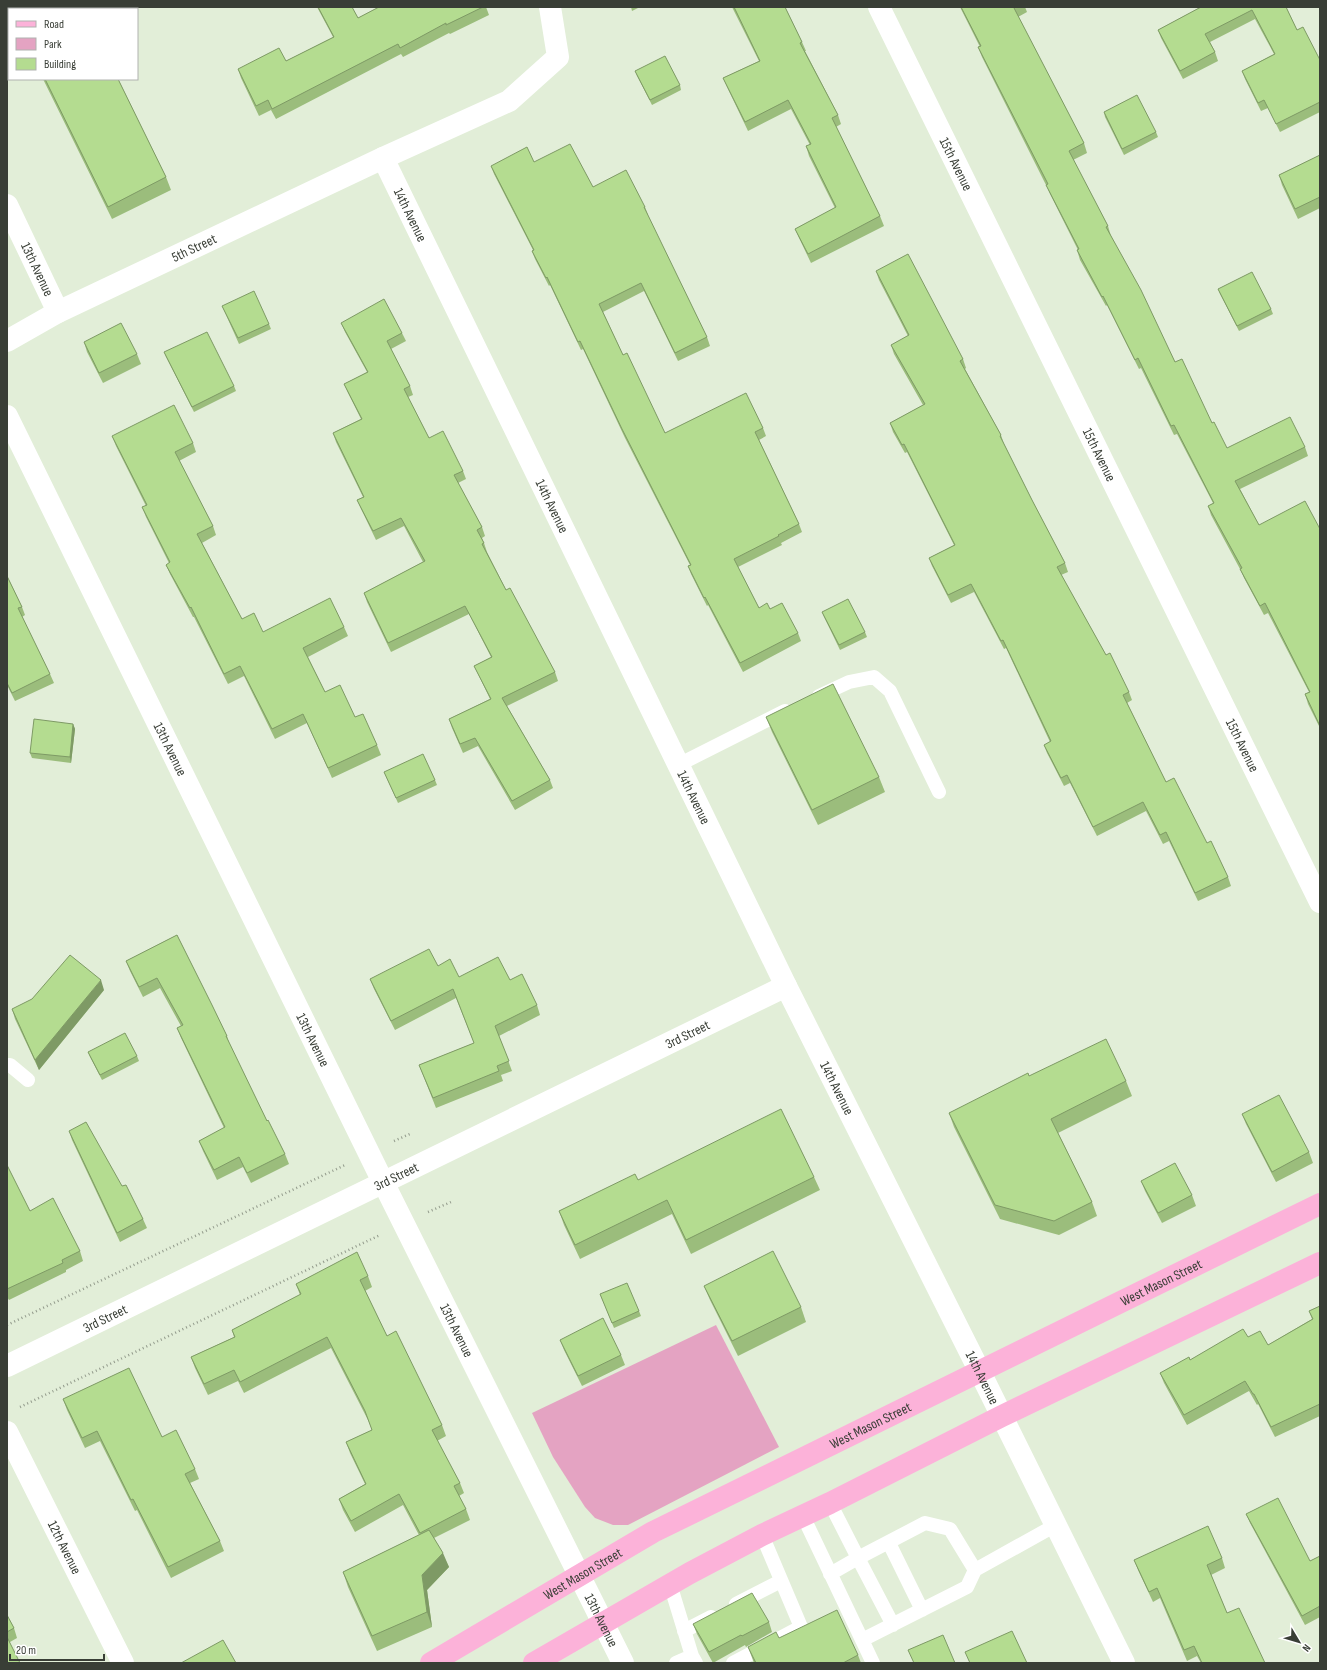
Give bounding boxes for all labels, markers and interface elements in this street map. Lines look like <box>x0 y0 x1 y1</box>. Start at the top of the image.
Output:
legend <box>8 8 138 80</box>
text: Road <box>44 17 64 32</box>
text: Park <box>44 37 62 52</box>
text: Building <box>44 57 76 72</box>
street label: 15th Avenue <box>936 135 976 194</box>
street label: 14th Avenue <box>390 185 430 244</box>
street label: 5th Street <box>169 230 219 266</box>
street label: 13th Avenue <box>17 240 57 299</box>
street label: 15th Avenue <box>1079 425 1119 484</box>
street label: 14th Avenue <box>532 477 572 536</box>
street label: 15th Avenue <box>1222 716 1263 775</box>
street label: 13th Avenue <box>150 720 190 779</box>
street label: 14th Avenue <box>673 768 714 827</box>
street label: 13th Avenue <box>292 1011 333 1070</box>
street label: 3rd Street <box>663 1017 713 1053</box>
street label: 14th Avenue <box>816 1059 857 1118</box>
street label: 3rd Street <box>371 1159 421 1195</box>
street label: West Mason Street <box>1118 1255 1205 1310</box>
street label: 3rd Street <box>80 1301 130 1337</box>
street label: 13th Avenue <box>436 1301 477 1360</box>
street label: 14th Avenue <box>962 1348 1003 1407</box>
street label: West Mason Street <box>827 1398 914 1453</box>
street label: 12th Avenue <box>44 1518 85 1577</box>
street label: West Mason Street <box>540 1544 625 1604</box>
street label: 13th Avenue <box>581 1591 622 1650</box>
north arrow <box>1279 1622 1319 1662</box>
scale bar <box>10 1636 104 1662</box>
text: N <box>1299 1642 1313 1654</box>
text: 20 m <box>16 1643 36 1658</box>

